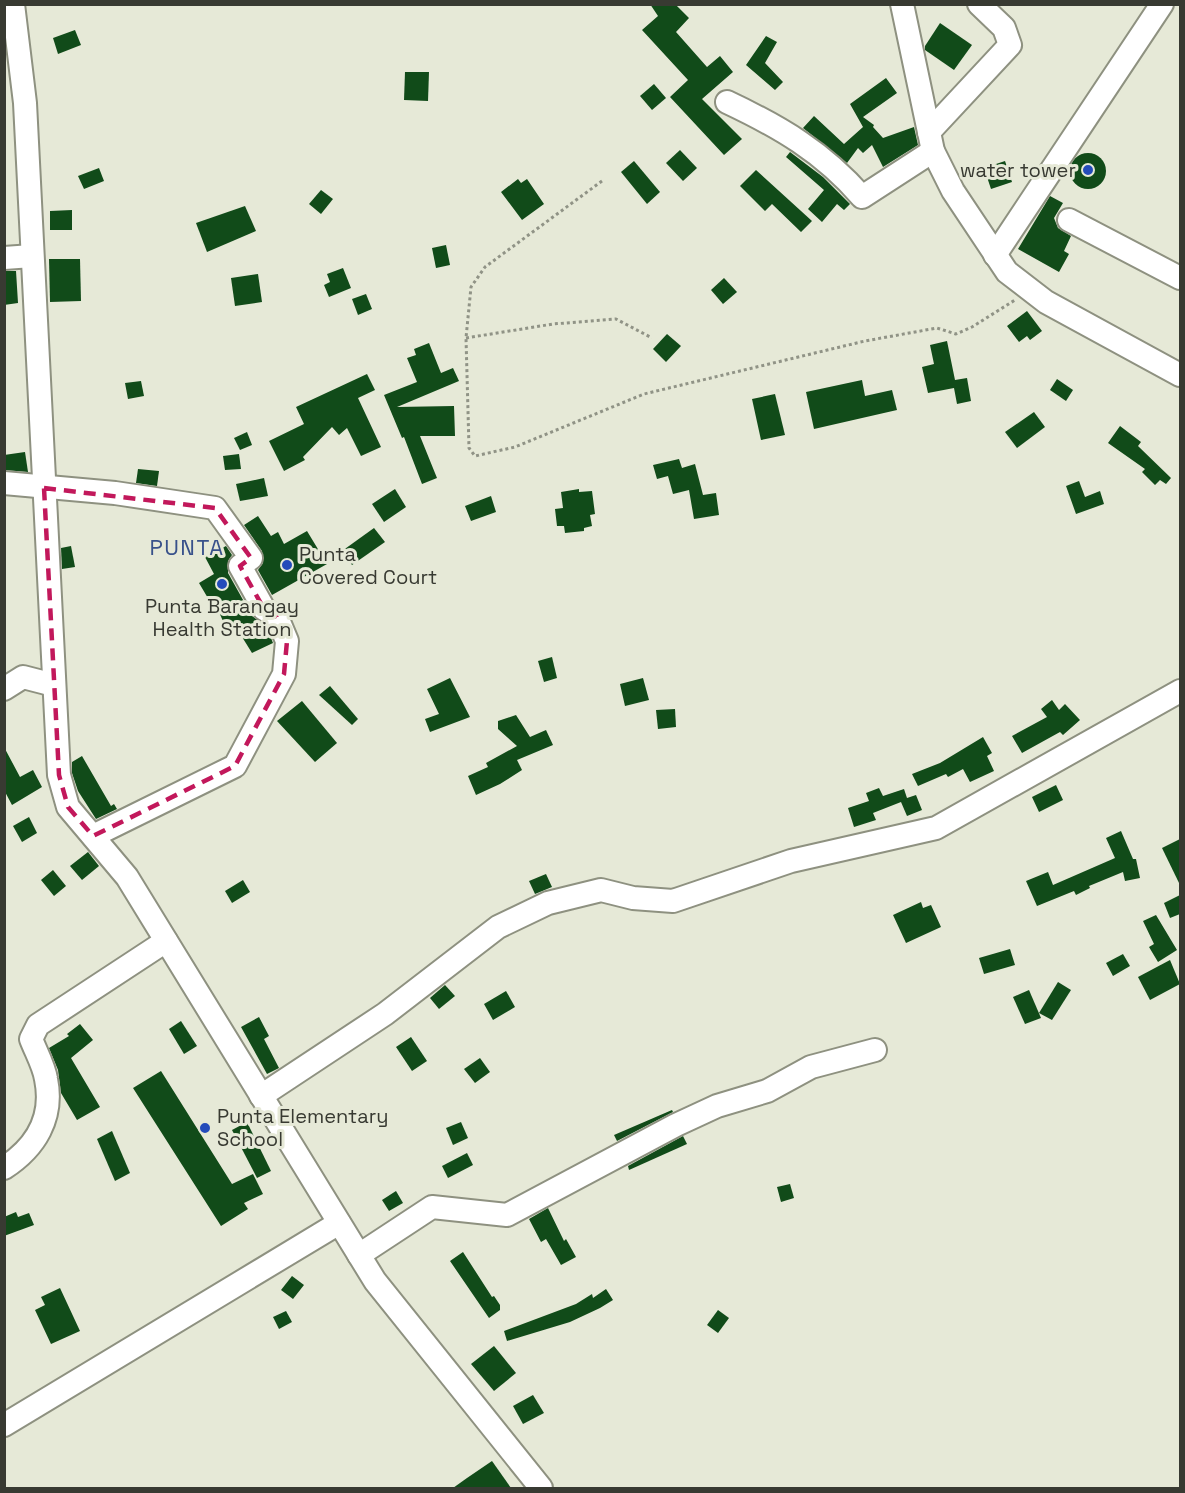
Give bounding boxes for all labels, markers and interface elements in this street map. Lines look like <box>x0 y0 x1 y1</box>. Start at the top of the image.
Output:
place label: water tower <box>960 157 1076 183</box>
marker: water tower <box>1081 163 1095 177</box>
district label: PUNTA <box>149 533 225 561</box>
place label: Punta Covered Court <box>299 541 437 590</box>
marker: Punta Covered Court <box>280 558 294 572</box>
marker: Punta Barangay Health Station <box>215 577 229 591</box>
place label: Punta Barangay Health Station <box>145 593 299 642</box>
place label: Punta Elementary School <box>217 1103 388 1152</box>
marker: Punta Elementary School <box>198 1121 212 1135</box>

